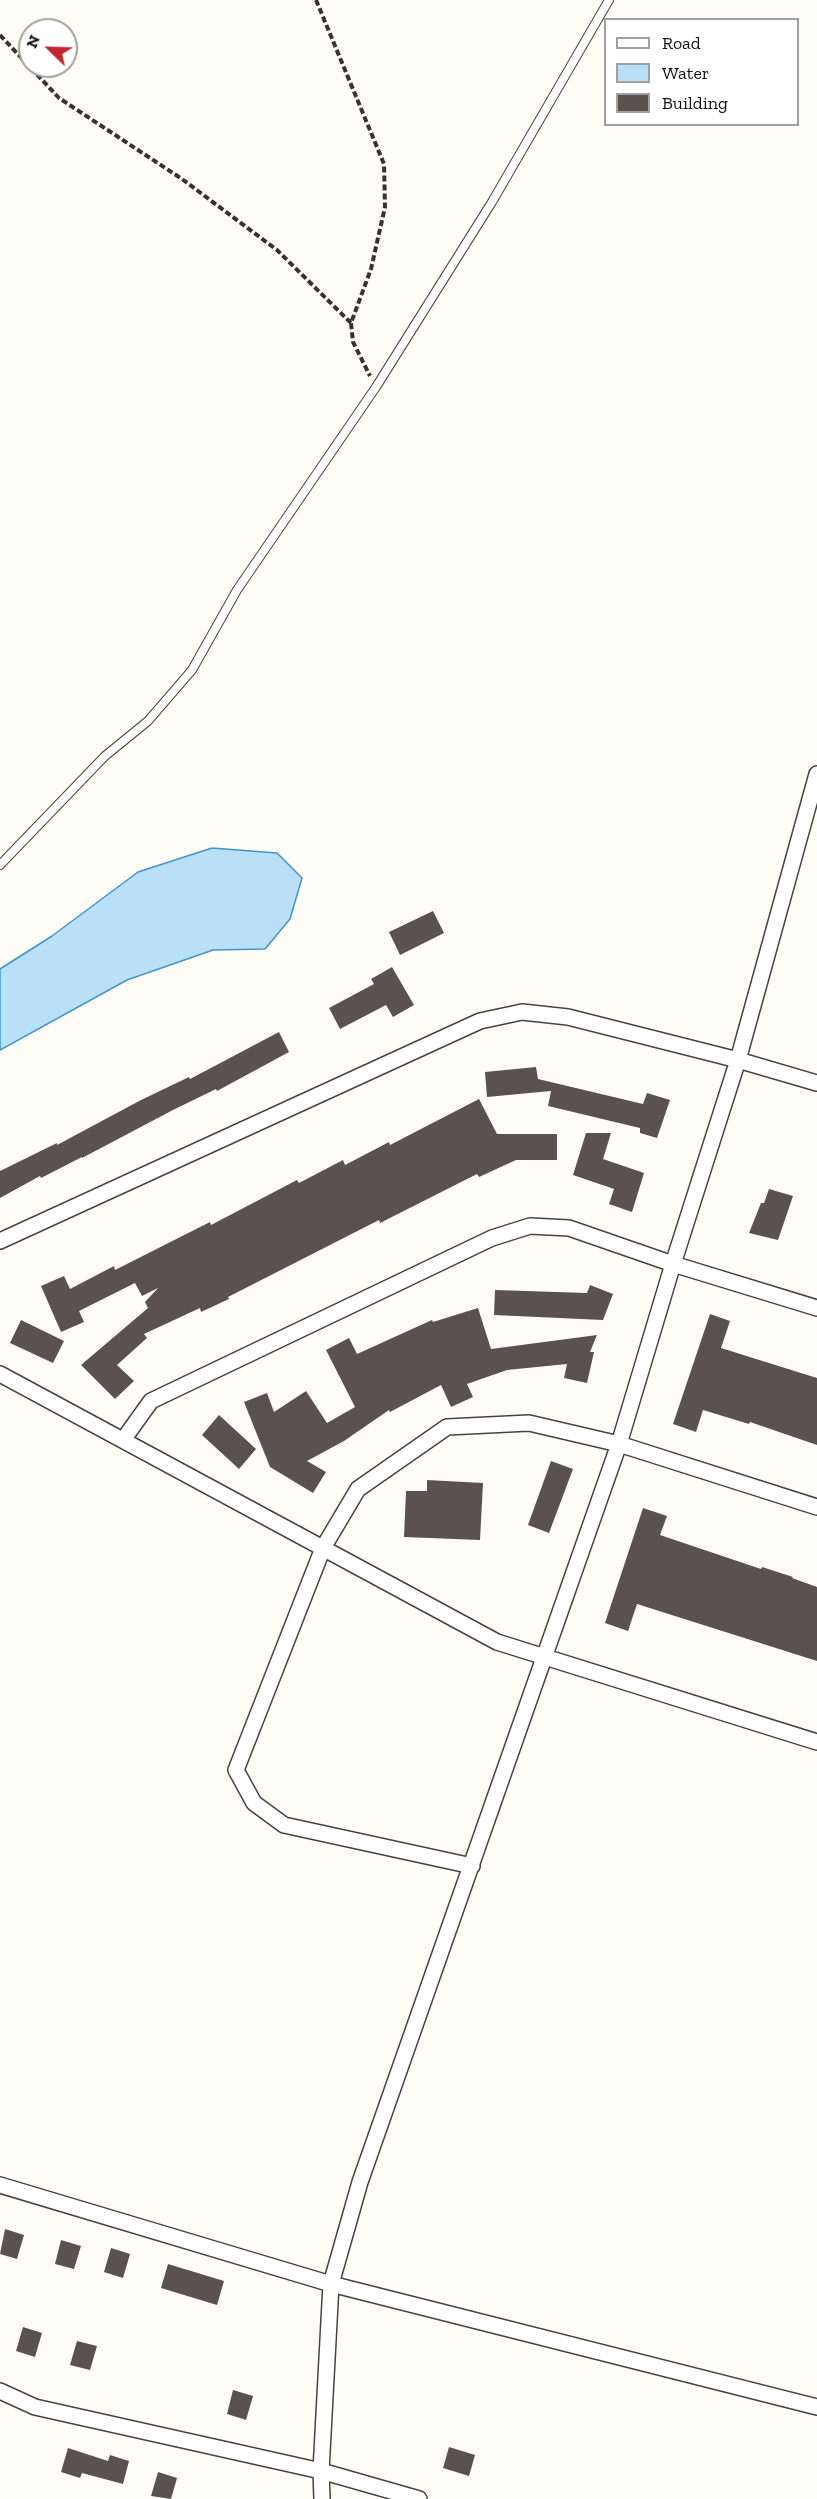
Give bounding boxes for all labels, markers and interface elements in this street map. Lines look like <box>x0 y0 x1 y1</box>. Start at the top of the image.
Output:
north arrow <box>18 18 78 78</box>
legend <box>604 18 799 126</box>
text: N <box>22 32 44 51</box>
text: Road <box>662 32 701 54</box>
text: Water <box>662 62 709 84</box>
text: Building <box>662 92 728 114</box>

